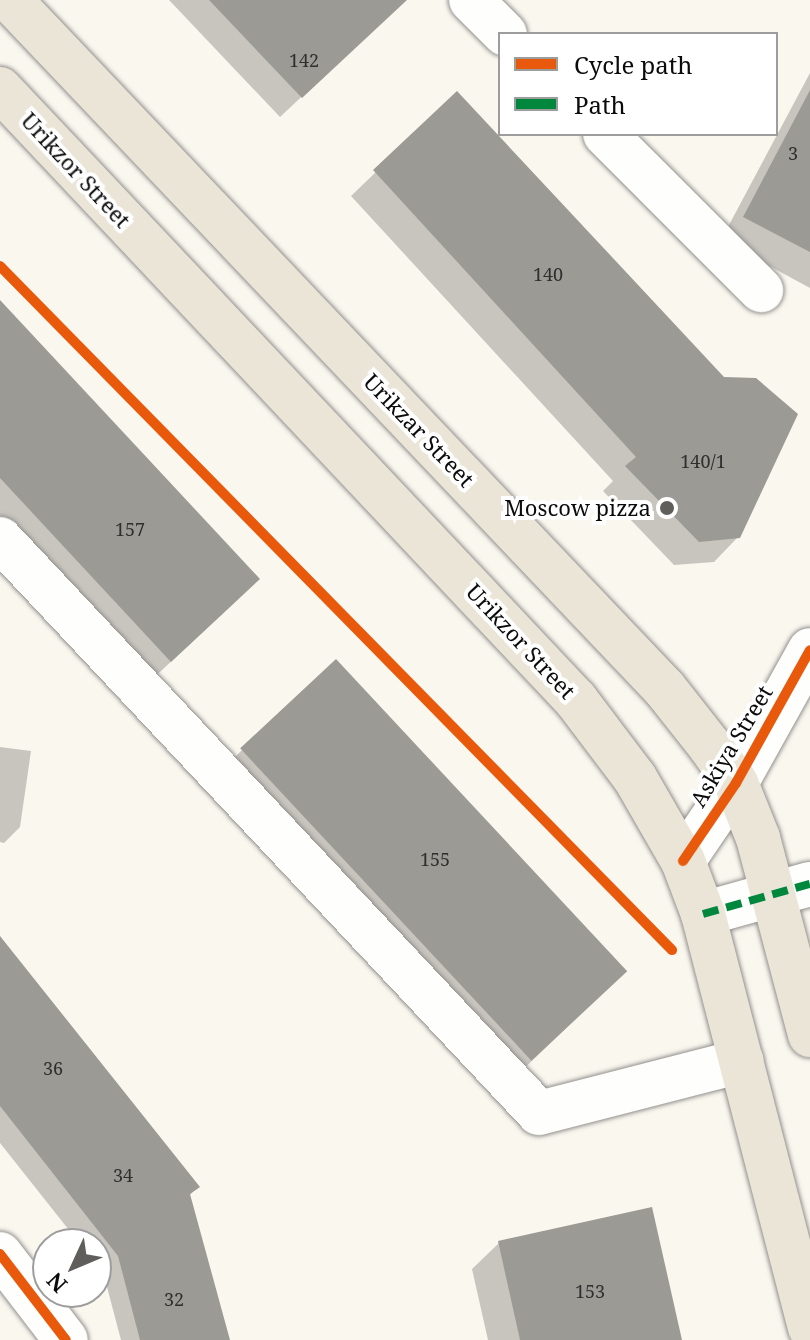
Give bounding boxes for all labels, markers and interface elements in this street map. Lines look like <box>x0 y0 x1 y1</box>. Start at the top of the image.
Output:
legend <box>498 32 778 136</box>
text: Cycle path <box>574 48 693 81</box>
house number: 142 <box>289 49 319 71</box>
text: Path <box>574 88 626 121</box>
street label: Urikzor Street <box>16 107 136 233</box>
house number: 3 <box>788 142 798 164</box>
house number: 140 <box>533 263 563 285</box>
street label: Urikzar Street <box>358 368 480 492</box>
house number: 140/1 <box>680 450 726 472</box>
place label: Moscow pizza <box>504 495 651 521</box>
marker: Moscow pizza <box>658 499 676 517</box>
house number: 157 <box>115 518 145 540</box>
street label: Urikzor Street <box>461 578 581 704</box>
street label: Askiya Street <box>684 680 778 812</box>
house number: 155 <box>420 848 450 870</box>
house number: 36 <box>43 1057 63 1079</box>
house number: 34 <box>113 1164 133 1186</box>
north arrow <box>32 1228 112 1308</box>
text: N <box>39 1267 73 1300</box>
house number: 153 <box>575 1280 605 1302</box>
house number: 32 <box>164 1288 184 1310</box>

